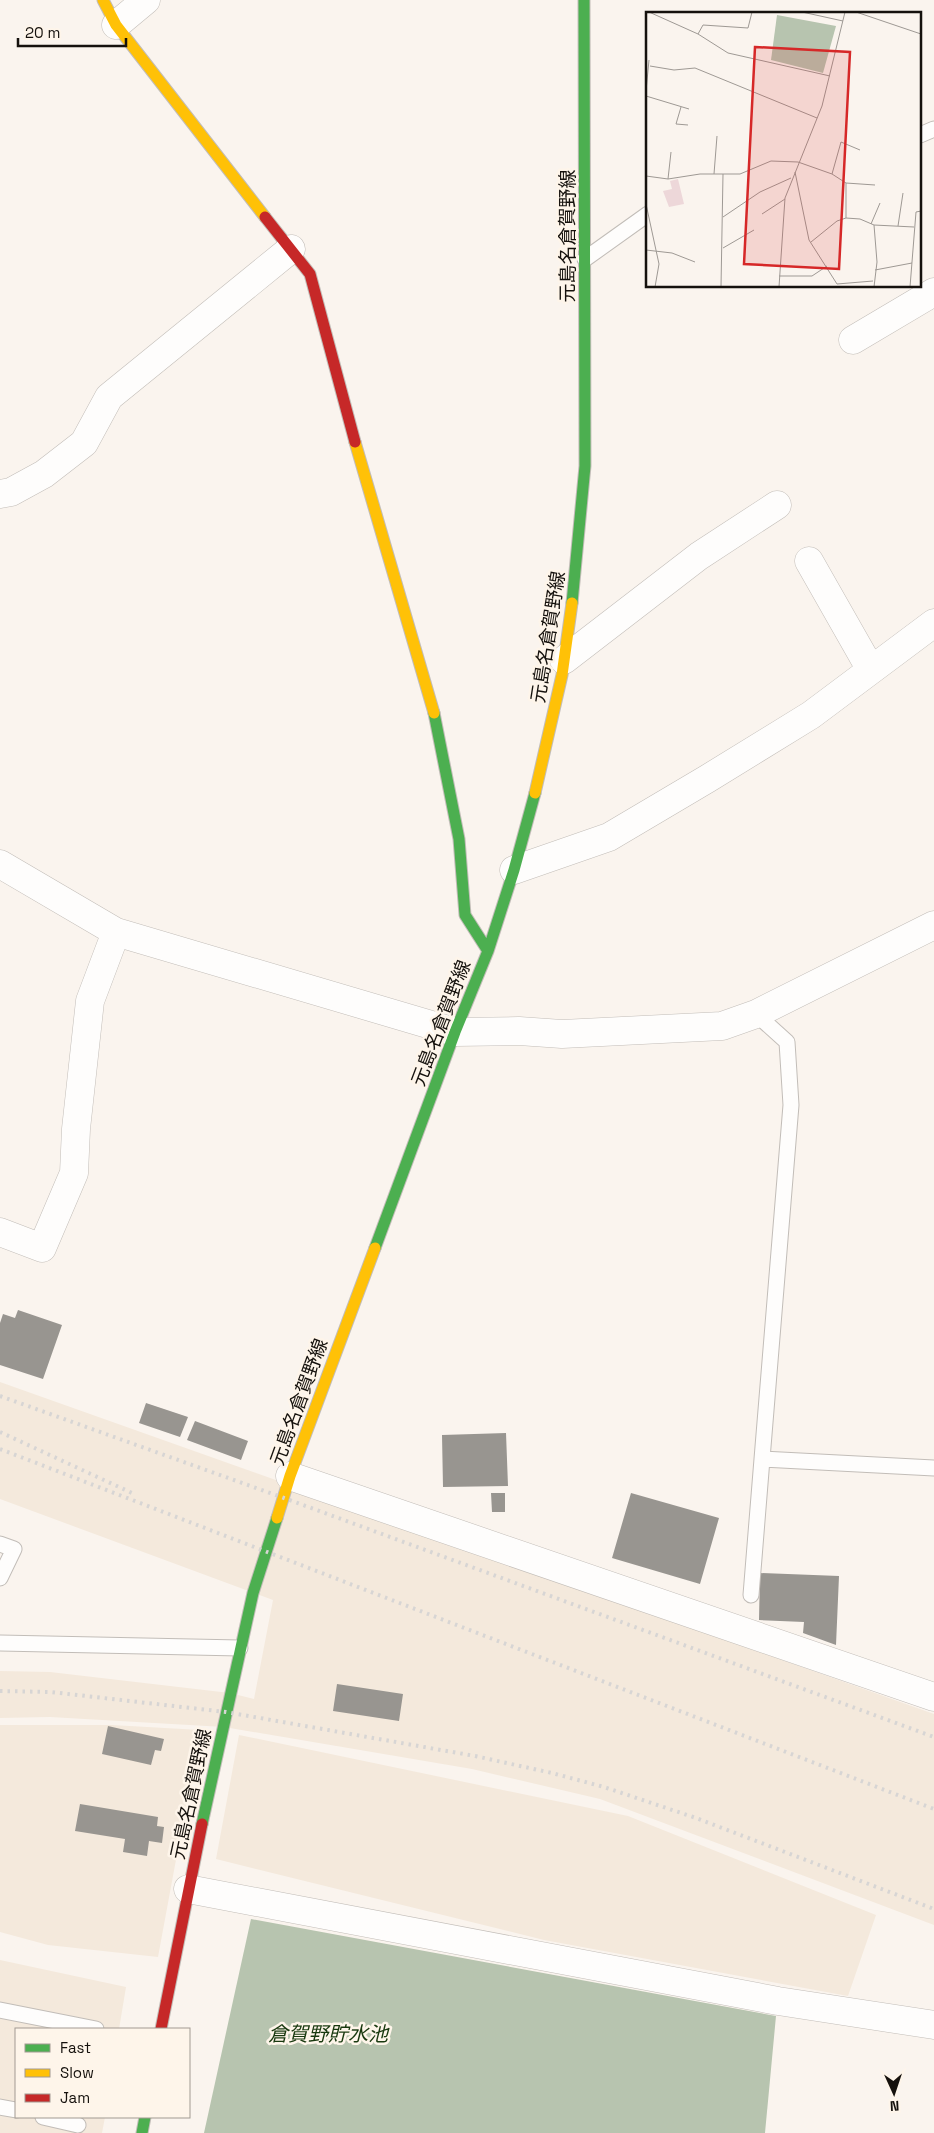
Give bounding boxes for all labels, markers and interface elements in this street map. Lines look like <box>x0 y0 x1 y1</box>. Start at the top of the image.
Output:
inset map <box>646 12 922 288</box>
scale bar <box>18 15 125 47</box>
text: 20 m <box>25 23 60 42</box>
street label: 元島名倉賀野線 <box>555 169 580 303</box>
street label: 元島名倉賀野線 <box>525 569 571 705</box>
street label: 元島名倉賀野線 <box>405 956 477 1090</box>
street label: 元島名倉賀野線 <box>265 1335 333 1469</box>
street label: 元島名倉賀野線 <box>165 1726 217 1862</box>
water label: 倉賀野貯水池 <box>268 2021 390 2047</box>
legend <box>15 2028 190 2118</box>
text: Fast <box>60 2038 91 2057</box>
text: Slow <box>60 2063 94 2082</box>
north arrow <box>869 2068 919 2118</box>
text: Jam <box>60 2088 90 2107</box>
text: N <box>890 2097 900 2115</box>

